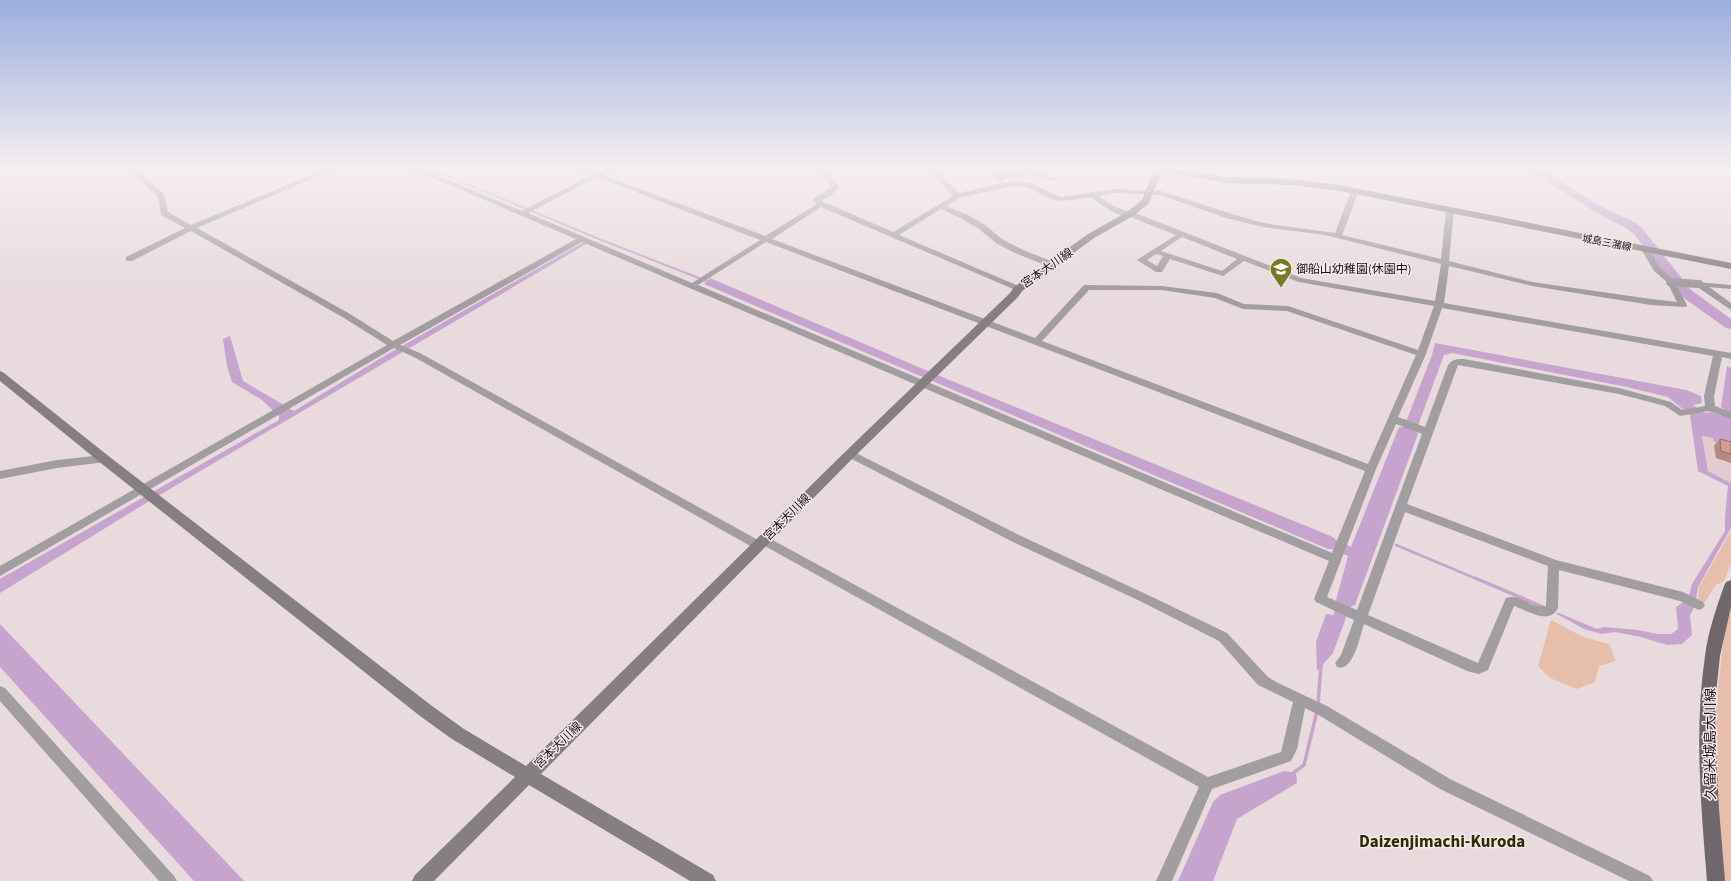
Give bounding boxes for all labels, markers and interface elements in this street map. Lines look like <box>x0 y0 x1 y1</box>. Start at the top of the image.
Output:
street label: 城島三潴線 <box>1581 231 1633 255</box>
street label: 宮本大川線 <box>1018 244 1077 293</box>
school or university icon: 御船山幼稚園(休園中) <box>1268 256 1294 289</box>
place label: 御船山幼稚園(休園中) <box>1296 261 1411 278</box>
street label: 宮本大川線 <box>760 490 815 545</box>
street label: 久留米城島大川線 <box>1701 688 1721 800</box>
street label: 宮本大川線 <box>531 718 586 772</box>
district label: Daizenjimachi-Kuroda <box>1359 830 1525 854</box>

